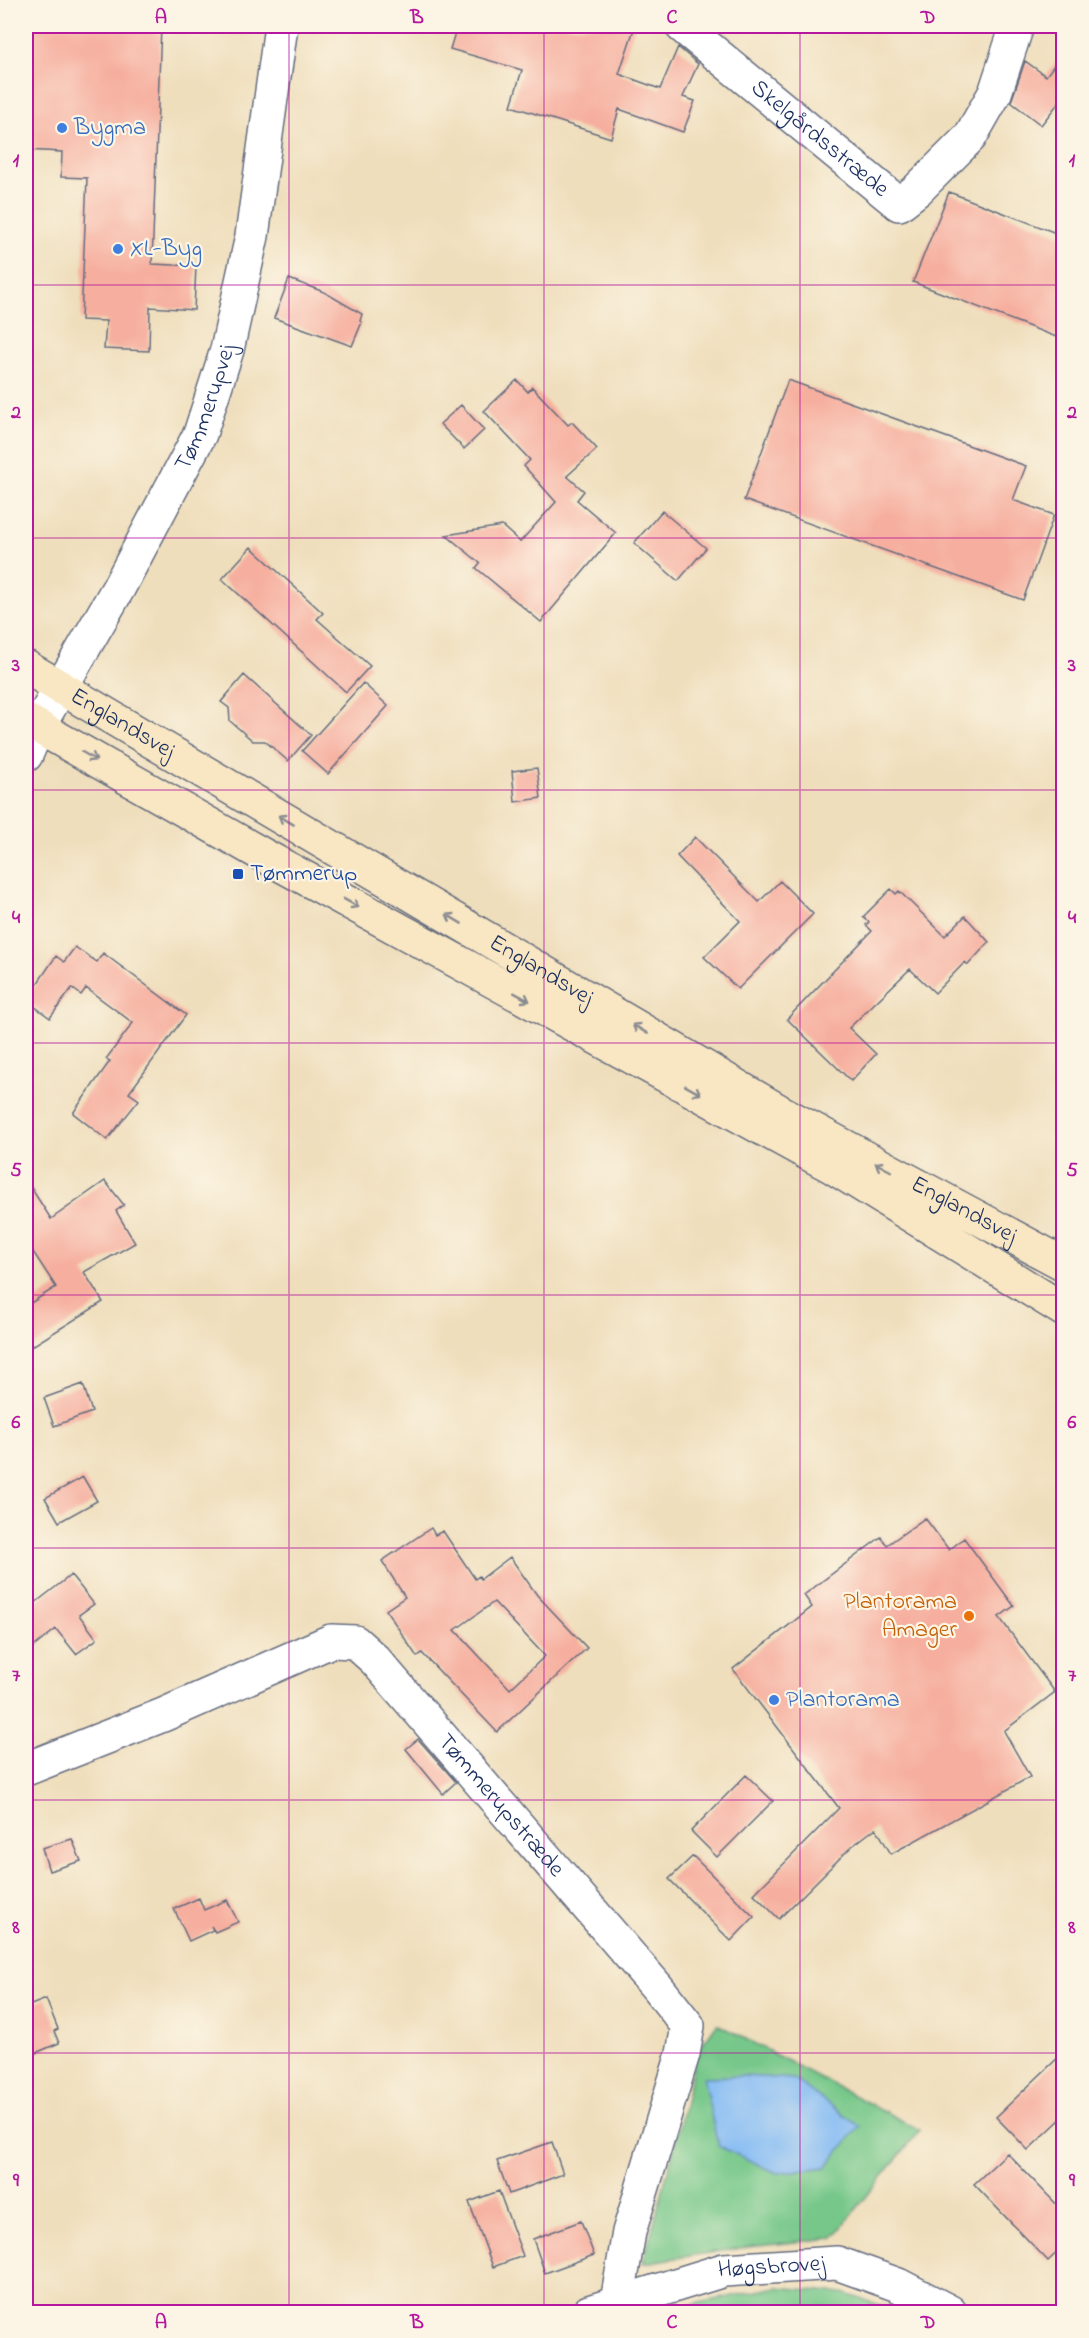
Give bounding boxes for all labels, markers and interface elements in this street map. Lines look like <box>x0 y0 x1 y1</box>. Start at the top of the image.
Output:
text: A <box>155 4 167 33</box>
text: B <box>409 4 424 33</box>
text: C <box>667 4 678 33</box>
text: D <box>920 4 935 33</box>
street label: Skelgårdsstræde <box>743 71 897 206</box>
place label: Bygma <box>73 111 146 147</box>
marker: Bygma <box>55 121 69 135</box>
text: 1 <box>13 147 20 176</box>
text: 1 <box>1069 147 1076 176</box>
place label: XL-Byg <box>130 232 202 268</box>
marker: XL-Byg <box>111 242 125 256</box>
street label: Tømmerupvej <box>166 340 245 477</box>
text: 2 <box>10 399 21 428</box>
text: 2 <box>1066 399 1077 428</box>
text: 3 <box>11 652 20 681</box>
text: 3 <box>1067 652 1076 681</box>
street label: Englandsvej <box>63 679 183 769</box>
one-way arrow <box>80 750 97 762</box>
one-way arrow <box>278 814 295 826</box>
place label: Tømmerup <box>250 857 357 892</box>
marker: Tømmerup <box>231 867 245 881</box>
one-way arrow <box>341 898 359 909</box>
text: 4 <box>12 904 21 933</box>
text: 4 <box>1068 904 1077 933</box>
one-way arrow <box>446 913 463 925</box>
street label: Englandsvej <box>482 926 601 1016</box>
one-way arrow <box>513 991 530 1003</box>
one-way arrow <box>632 1022 649 1034</box>
one-way arrow <box>684 1084 701 1096</box>
text: 5 <box>10 1157 22 1186</box>
text: 5 <box>1066 1157 1078 1186</box>
one-way arrow <box>874 1161 892 1172</box>
street label: Englandsvej <box>904 1167 1024 1254</box>
text: 6 <box>12 1409 21 1438</box>
text: 6 <box>1068 1409 1077 1438</box>
place label: Plantorama Amager <box>843 1585 958 1648</box>
marker: Plantorama Amager <box>962 1609 976 1623</box>
text: 7 <box>12 1662 21 1691</box>
text: 7 <box>1068 1662 1077 1691</box>
place label: Plantorama <box>786 1683 900 1718</box>
marker: Plantorama <box>767 1693 781 1707</box>
street label: Tømmerupstræde <box>429 1726 573 1885</box>
text: 8 <box>11 1914 20 1943</box>
text: 8 <box>1067 1914 1076 1943</box>
text: 9 <box>12 2167 20 2196</box>
text: 9 <box>1068 2167 1076 2196</box>
street label: Høgsbrovej <box>717 2246 828 2288</box>
text: A <box>155 2309 167 2338</box>
text: B <box>409 2309 424 2338</box>
text: C <box>667 2309 678 2338</box>
text: D <box>920 2309 935 2338</box>

